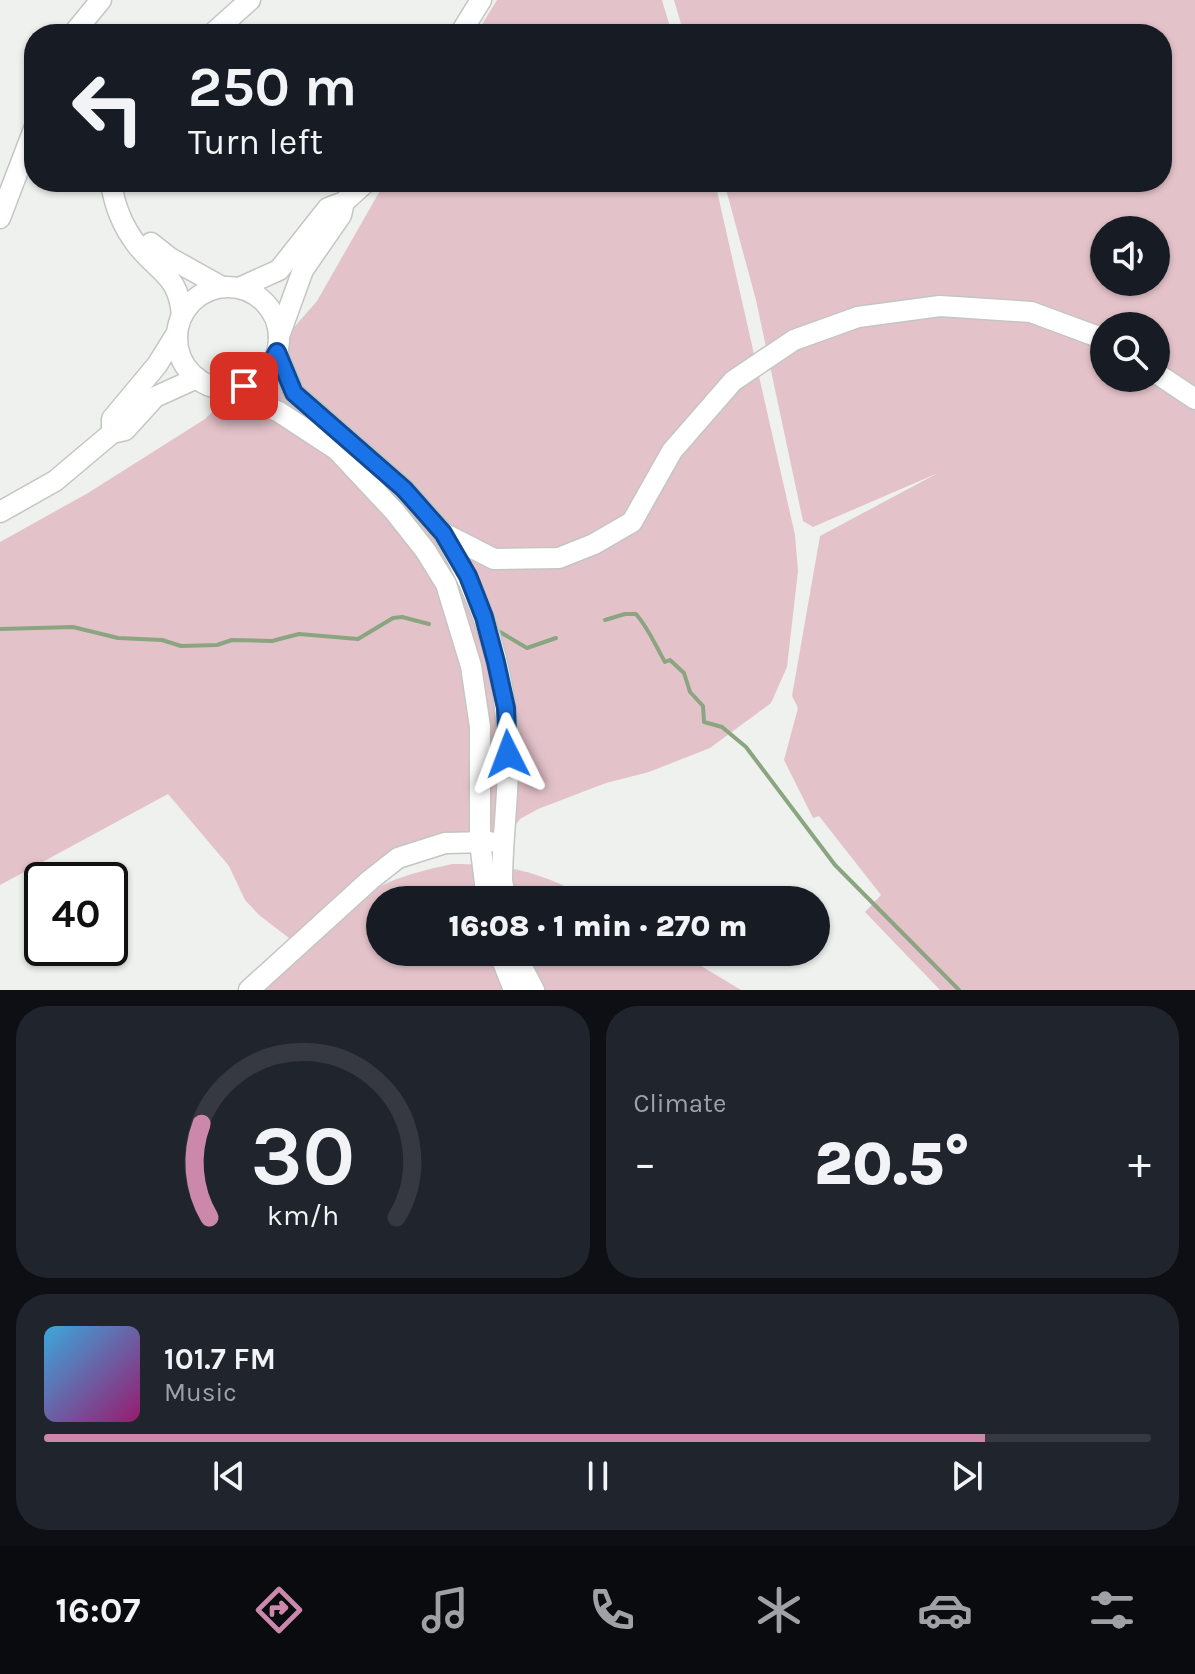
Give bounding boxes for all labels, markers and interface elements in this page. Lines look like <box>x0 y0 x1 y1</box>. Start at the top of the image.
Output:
text: 250 m <box>188 54 357 119</box>
icon: left <box>56 56 160 160</box>
text: Turn left <box>188 121 323 163</box>
map controls <box>1090 216 1170 392</box>
button: sound <box>1090 216 1170 296</box>
button: search <box>1090 312 1170 392</box>
pin <box>210 352 278 420</box>
icon: arrive <box>222 364 266 408</box>
position arrow <box>466 712 550 796</box>
speed limit sign: 40 <box>24 862 128 966</box>
text: 16:08 · 1 min · 270 m <box>449 908 747 944</box>
text: Climate <box>634 1088 726 1119</box>
text: 30 <box>251 1108 355 1205</box>
text: 20.5° <box>814 1129 970 1199</box>
text: − <box>634 1138 657 1189</box>
text: + <box>1128 1138 1151 1189</box>
text: km/h <box>267 1199 339 1232</box>
text: 101.7 FM <box>164 1341 276 1377</box>
text: Music <box>164 1377 237 1408</box>
icon: previous <box>207 1454 251 1498</box>
icon: pause <box>576 1454 620 1498</box>
icon: next <box>945 1454 989 1498</box>
icon: directions <box>251 1582 307 1638</box>
icon: music <box>417 1582 473 1638</box>
icon: phone <box>584 1582 640 1638</box>
icon: climate <box>751 1582 807 1638</box>
icon: car <box>917 1582 973 1638</box>
icon: filters <box>1084 1582 1140 1638</box>
text: 16:07 <box>55 1589 140 1631</box>

